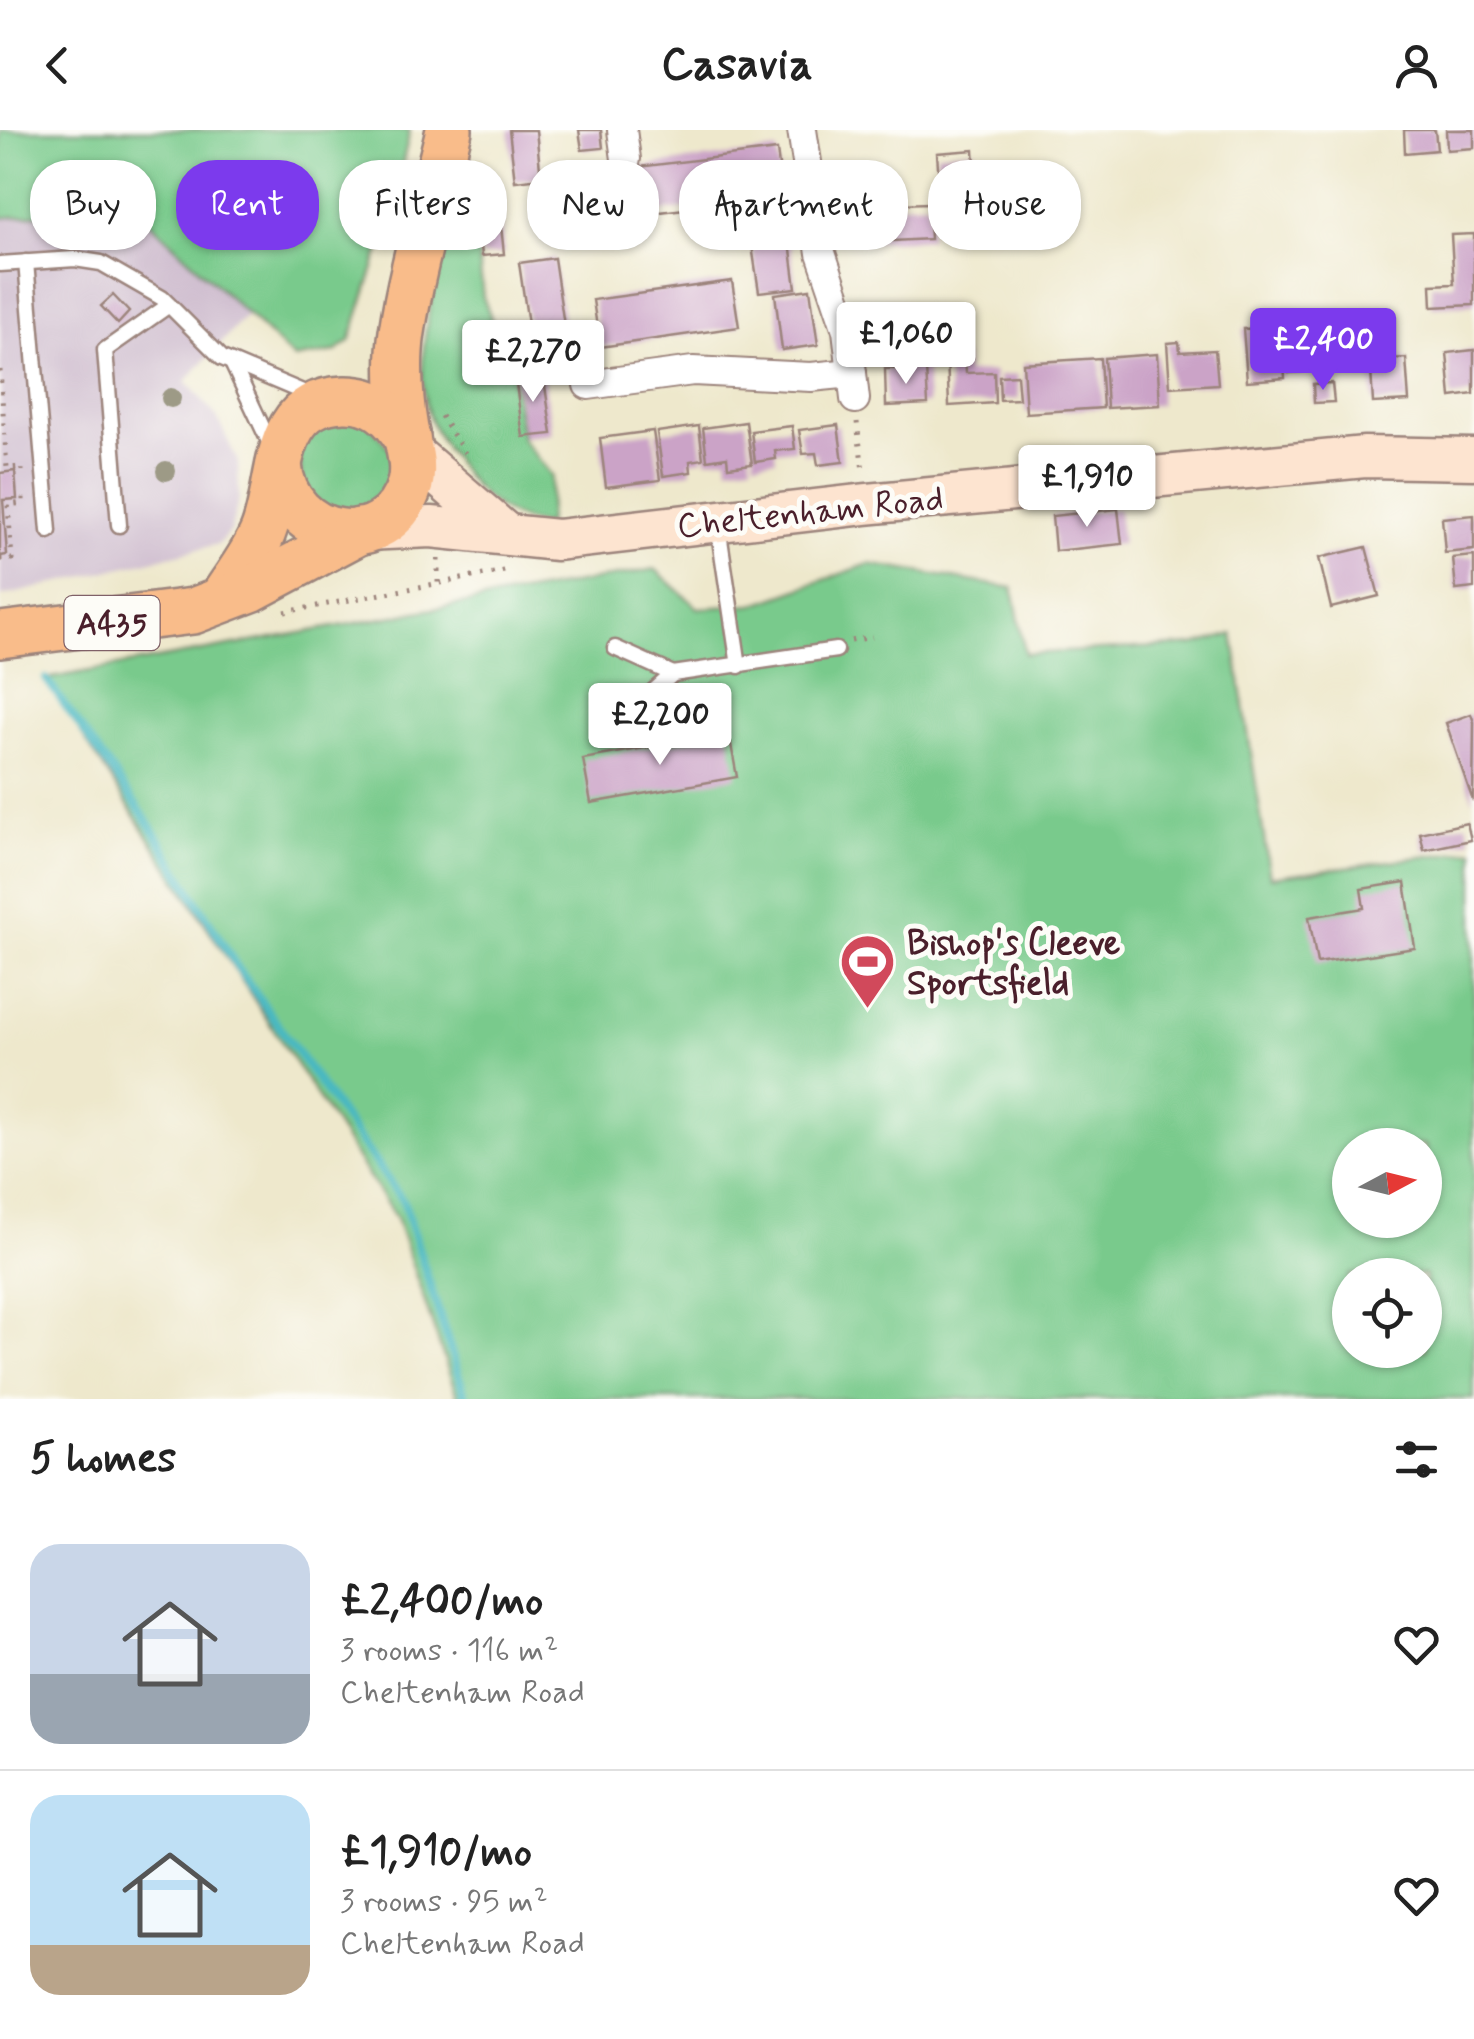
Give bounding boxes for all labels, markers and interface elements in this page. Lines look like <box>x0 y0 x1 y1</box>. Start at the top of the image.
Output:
text: Casavia <box>661 36 813 95</box>
icon: back <box>30 38 85 93</box>
icon: person <box>1389 38 1444 93</box>
chip: Buy <box>30 160 156 250</box>
chip: Rent <box>176 160 319 250</box>
chip: Filters <box>339 160 507 250</box>
chip: New <box>527 160 659 250</box>
chip: Apartment <box>679 160 908 250</box>
chip: House <box>928 160 1081 250</box>
pin: £1,060 <box>825 302 987 387</box>
pin: £2,400 <box>1242 308 1404 393</box>
text: £1,060 <box>859 313 953 355</box>
text: £2,400 <box>1272 319 1374 361</box>
pin: £2,270 <box>452 320 614 405</box>
text: £2,270 <box>484 331 582 373</box>
pin: £1,910 <box>1006 445 1168 530</box>
text: £1,910 <box>1040 456 1134 498</box>
street label: Cheltenham Road <box>675 476 946 550</box>
road number: A435 <box>64 596 160 650</box>
pin: £2,200 <box>579 683 741 768</box>
text: £2,200 <box>610 694 710 736</box>
place label: Bishop's Cleeve Sportsfield <box>907 921 1121 1007</box>
sports icon: Bishop's Cleeve Sportsfield <box>838 932 898 1011</box>
north arrow <box>1332 1128 1442 1238</box>
map controls <box>1332 1128 1442 1368</box>
button: locate <box>1332 1258 1442 1368</box>
text: 5 homes <box>30 1432 176 1487</box>
icon: filters <box>1389 1432 1444 1487</box>
text: £2,400/mo <box>340 1575 543 1630</box>
icon: home <box>110 1584 230 1704</box>
icon: heart <box>1389 1617 1444 1672</box>
text: 3 rooms · 116 m² <box>340 1630 558 1672</box>
text: Cheltenham Road <box>340 1672 585 1714</box>
text: £1,910/mo <box>340 1826 532 1881</box>
icon: home <box>110 1835 230 1955</box>
icon: heart <box>1389 1868 1444 1923</box>
text: 3 rooms · 95 m² <box>340 1881 548 1923</box>
text: Cheltenham Road <box>340 1923 585 1965</box>

